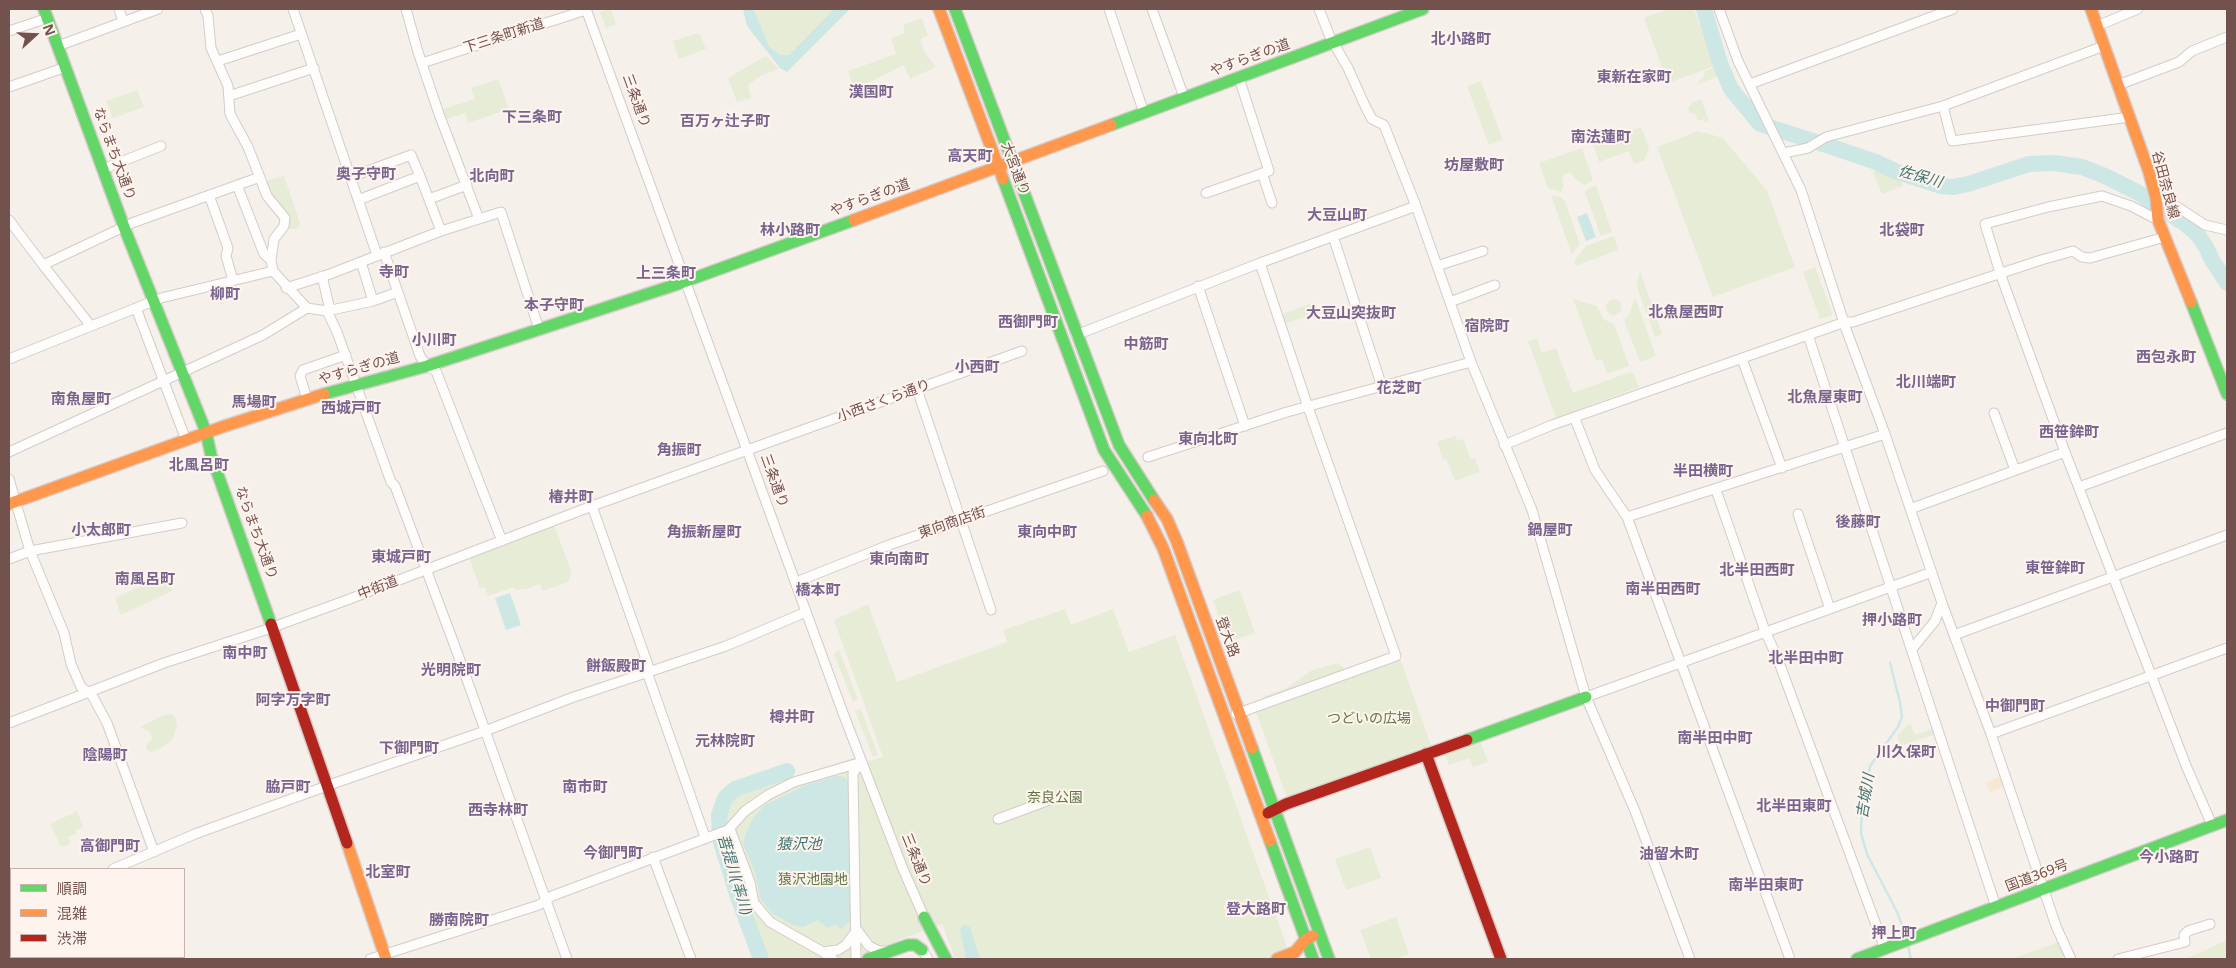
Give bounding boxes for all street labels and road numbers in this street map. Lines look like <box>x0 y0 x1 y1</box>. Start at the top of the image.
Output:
street label: 下三条町新道 <box>461 15 547 57</box>
street label: やすらぎの道 <box>1208 36 1292 80</box>
street label: 三条通り <box>619 72 653 130</box>
street label: ならまち大通り <box>89 105 139 203</box>
street label: 大宮通り <box>997 140 1033 198</box>
street label: 谷田奈良線 <box>2148 149 2182 221</box>
street label: やすらぎの道 <box>828 176 912 220</box>
street label: やすらぎの道 <box>316 349 402 389</box>
street label: 小西さくら通り <box>835 376 933 426</box>
street label: 三条通り <box>757 452 791 510</box>
street label: ならまち大通り <box>231 484 281 582</box>
street label: 東向商店街 <box>916 504 988 542</box>
street label: 中街道 <box>355 573 401 603</box>
street label: 登大路 <box>1212 614 1242 660</box>
street label: 三条通り <box>898 831 934 889</box>
street label: 国道369号 <box>2003 856 2071 896</box>

